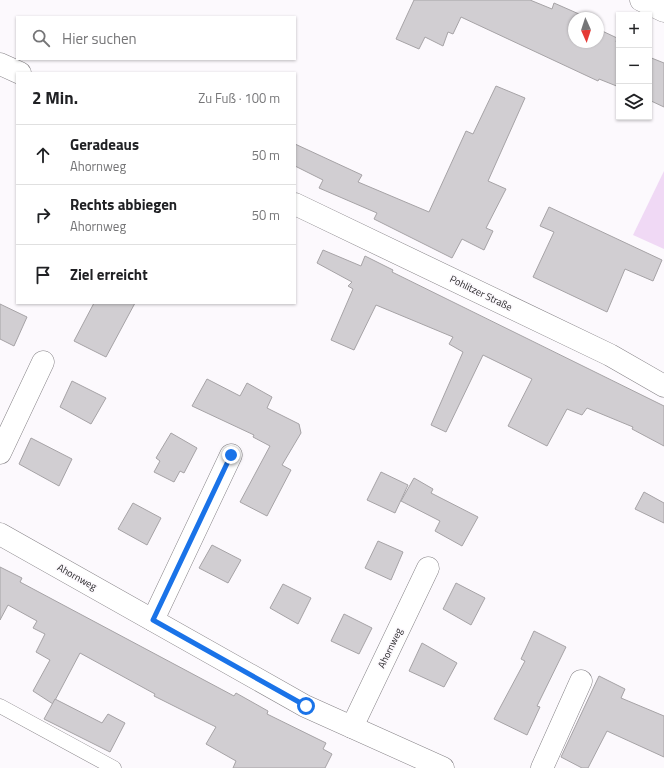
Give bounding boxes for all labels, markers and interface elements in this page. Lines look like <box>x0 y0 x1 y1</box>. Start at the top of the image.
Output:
north arrow <box>568 12 604 48</box>
map controls <box>616 12 652 120</box>
button: + <box>616 12 652 48</box>
search box <box>16 16 296 60</box>
icon: search <box>30 27 52 49</box>
text: Hier suchen <box>62 27 137 50</box>
button: − <box>616 48 652 84</box>
button: layers <box>616 84 652 120</box>
text: 2 Min. <box>32 85 78 111</box>
text: Zu Fuß · 100 m <box>198 88 280 108</box>
text: Geradeaus <box>70 133 139 156</box>
icon: ahead <box>32 144 54 166</box>
text: 50 m <box>252 145 280 165</box>
text: Ahornweg <box>70 156 126 176</box>
text: Rechts abbiegen <box>70 193 177 216</box>
icon: right <box>32 204 54 226</box>
text: 50 m <box>252 205 280 225</box>
text: Ahornweg <box>70 216 126 236</box>
text: Ziel erreicht <box>70 263 148 286</box>
icon: arrive <box>32 264 54 286</box>
street label: Pohlitzer Straße <box>447 271 515 315</box>
route end <box>222 446 240 464</box>
street label: Ahornweg <box>54 560 100 594</box>
street label: Ahornweg <box>374 625 406 671</box>
route start <box>297 697 315 715</box>

